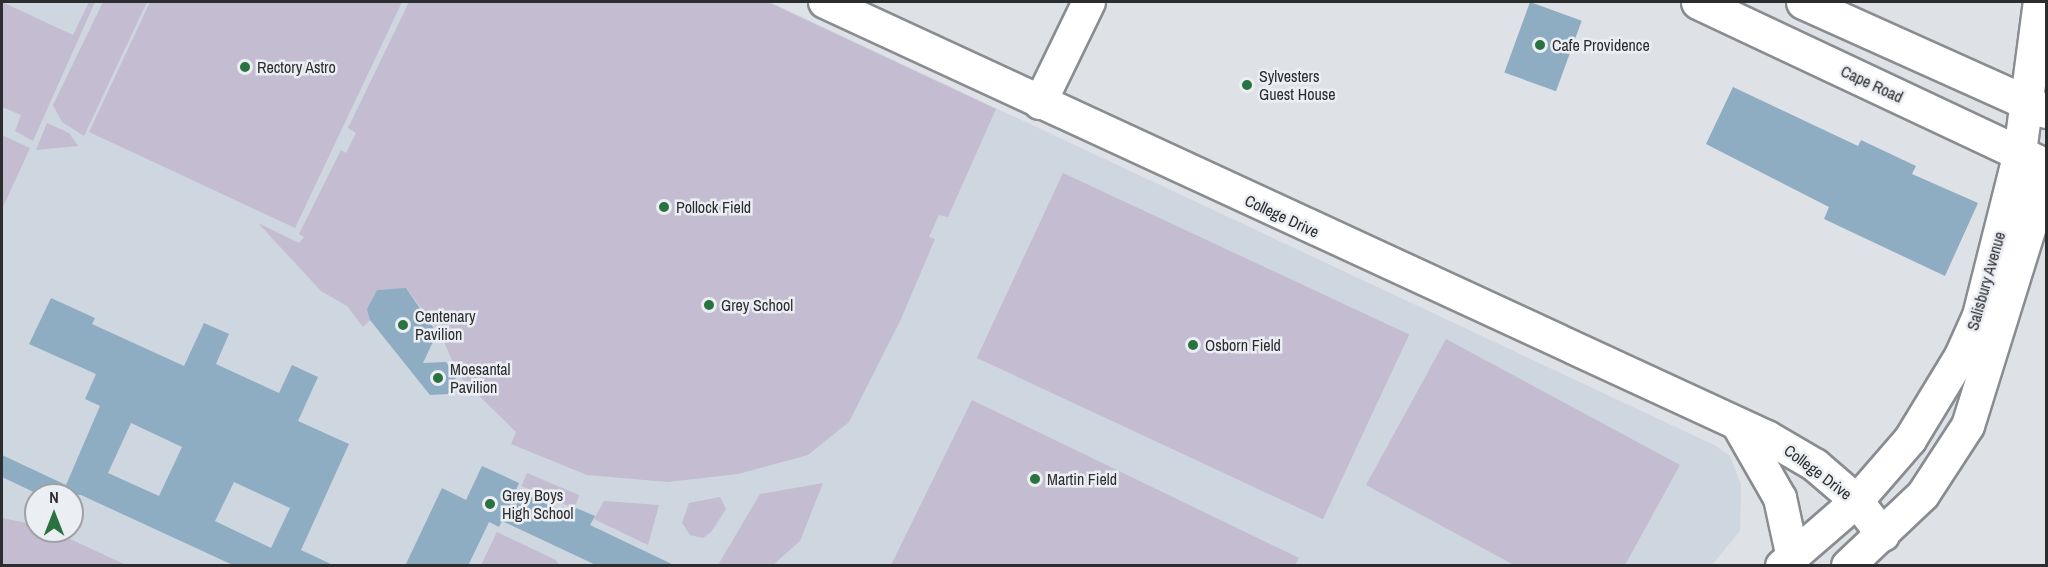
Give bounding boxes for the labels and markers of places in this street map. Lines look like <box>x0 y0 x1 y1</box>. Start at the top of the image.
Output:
place label: Cafe Providence <box>1552 35 1650 55</box>
marker: Cafe Providence <box>1533 38 1547 52</box>
place label: Rectory Astro <box>257 57 336 77</box>
marker: Rectory Astro <box>238 60 252 74</box>
place label: Sylvesters Guest House <box>1259 66 1336 104</box>
marker: Sylvesters Guest House <box>1240 78 1254 92</box>
place label: Pollock Field <box>676 197 751 217</box>
marker: Pollock Field <box>657 200 671 214</box>
place label: Grey School <box>721 295 793 315</box>
marker: Grey School <box>702 298 716 312</box>
place label: Centenary Pavilion <box>415 306 476 344</box>
marker: Centenary Pavilion <box>396 318 410 332</box>
place label: Osborn Field <box>1205 335 1281 355</box>
marker: Osborn Field <box>1186 338 1200 352</box>
place label: Moesantal Pavilion <box>450 359 511 397</box>
marker: Moesantal Pavilion <box>431 371 445 385</box>
place label: Martin Field <box>1047 469 1117 489</box>
marker: Martin Field <box>1028 472 1042 486</box>
place label: Grey Boys High School <box>502 485 573 523</box>
marker: Grey Boys High School <box>483 497 497 511</box>

